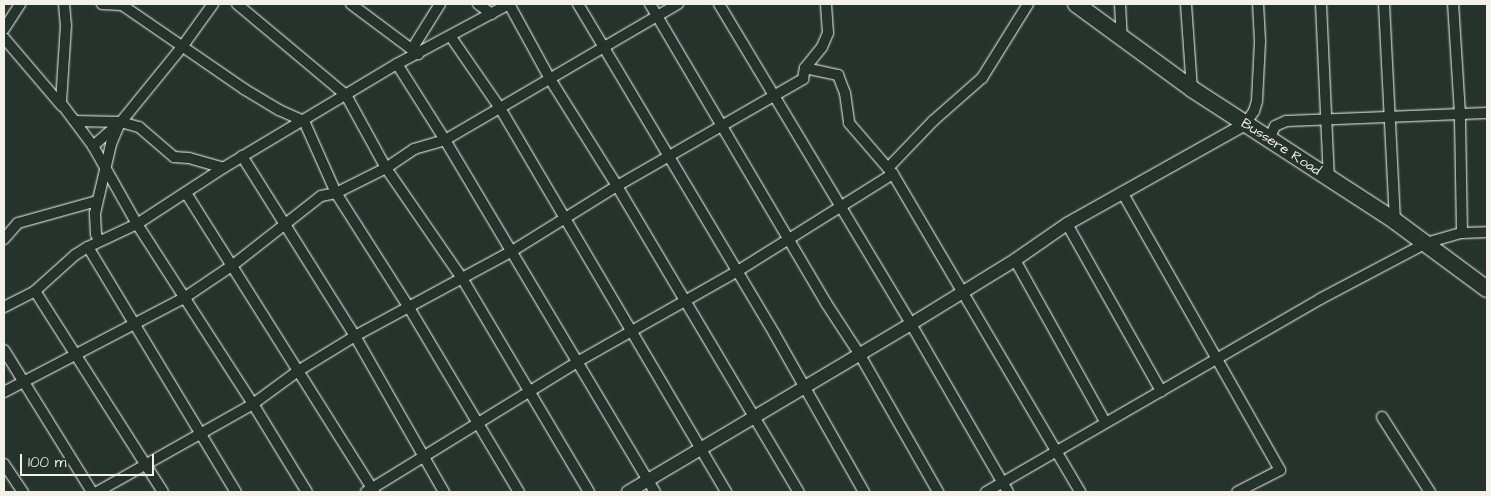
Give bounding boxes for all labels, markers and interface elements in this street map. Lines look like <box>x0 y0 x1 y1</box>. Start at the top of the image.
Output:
street label: Bussere Road <box>1238 115 1324 179</box>
scale bar <box>22 444 156 476</box>
text: 100 m <box>28 452 67 473</box>

